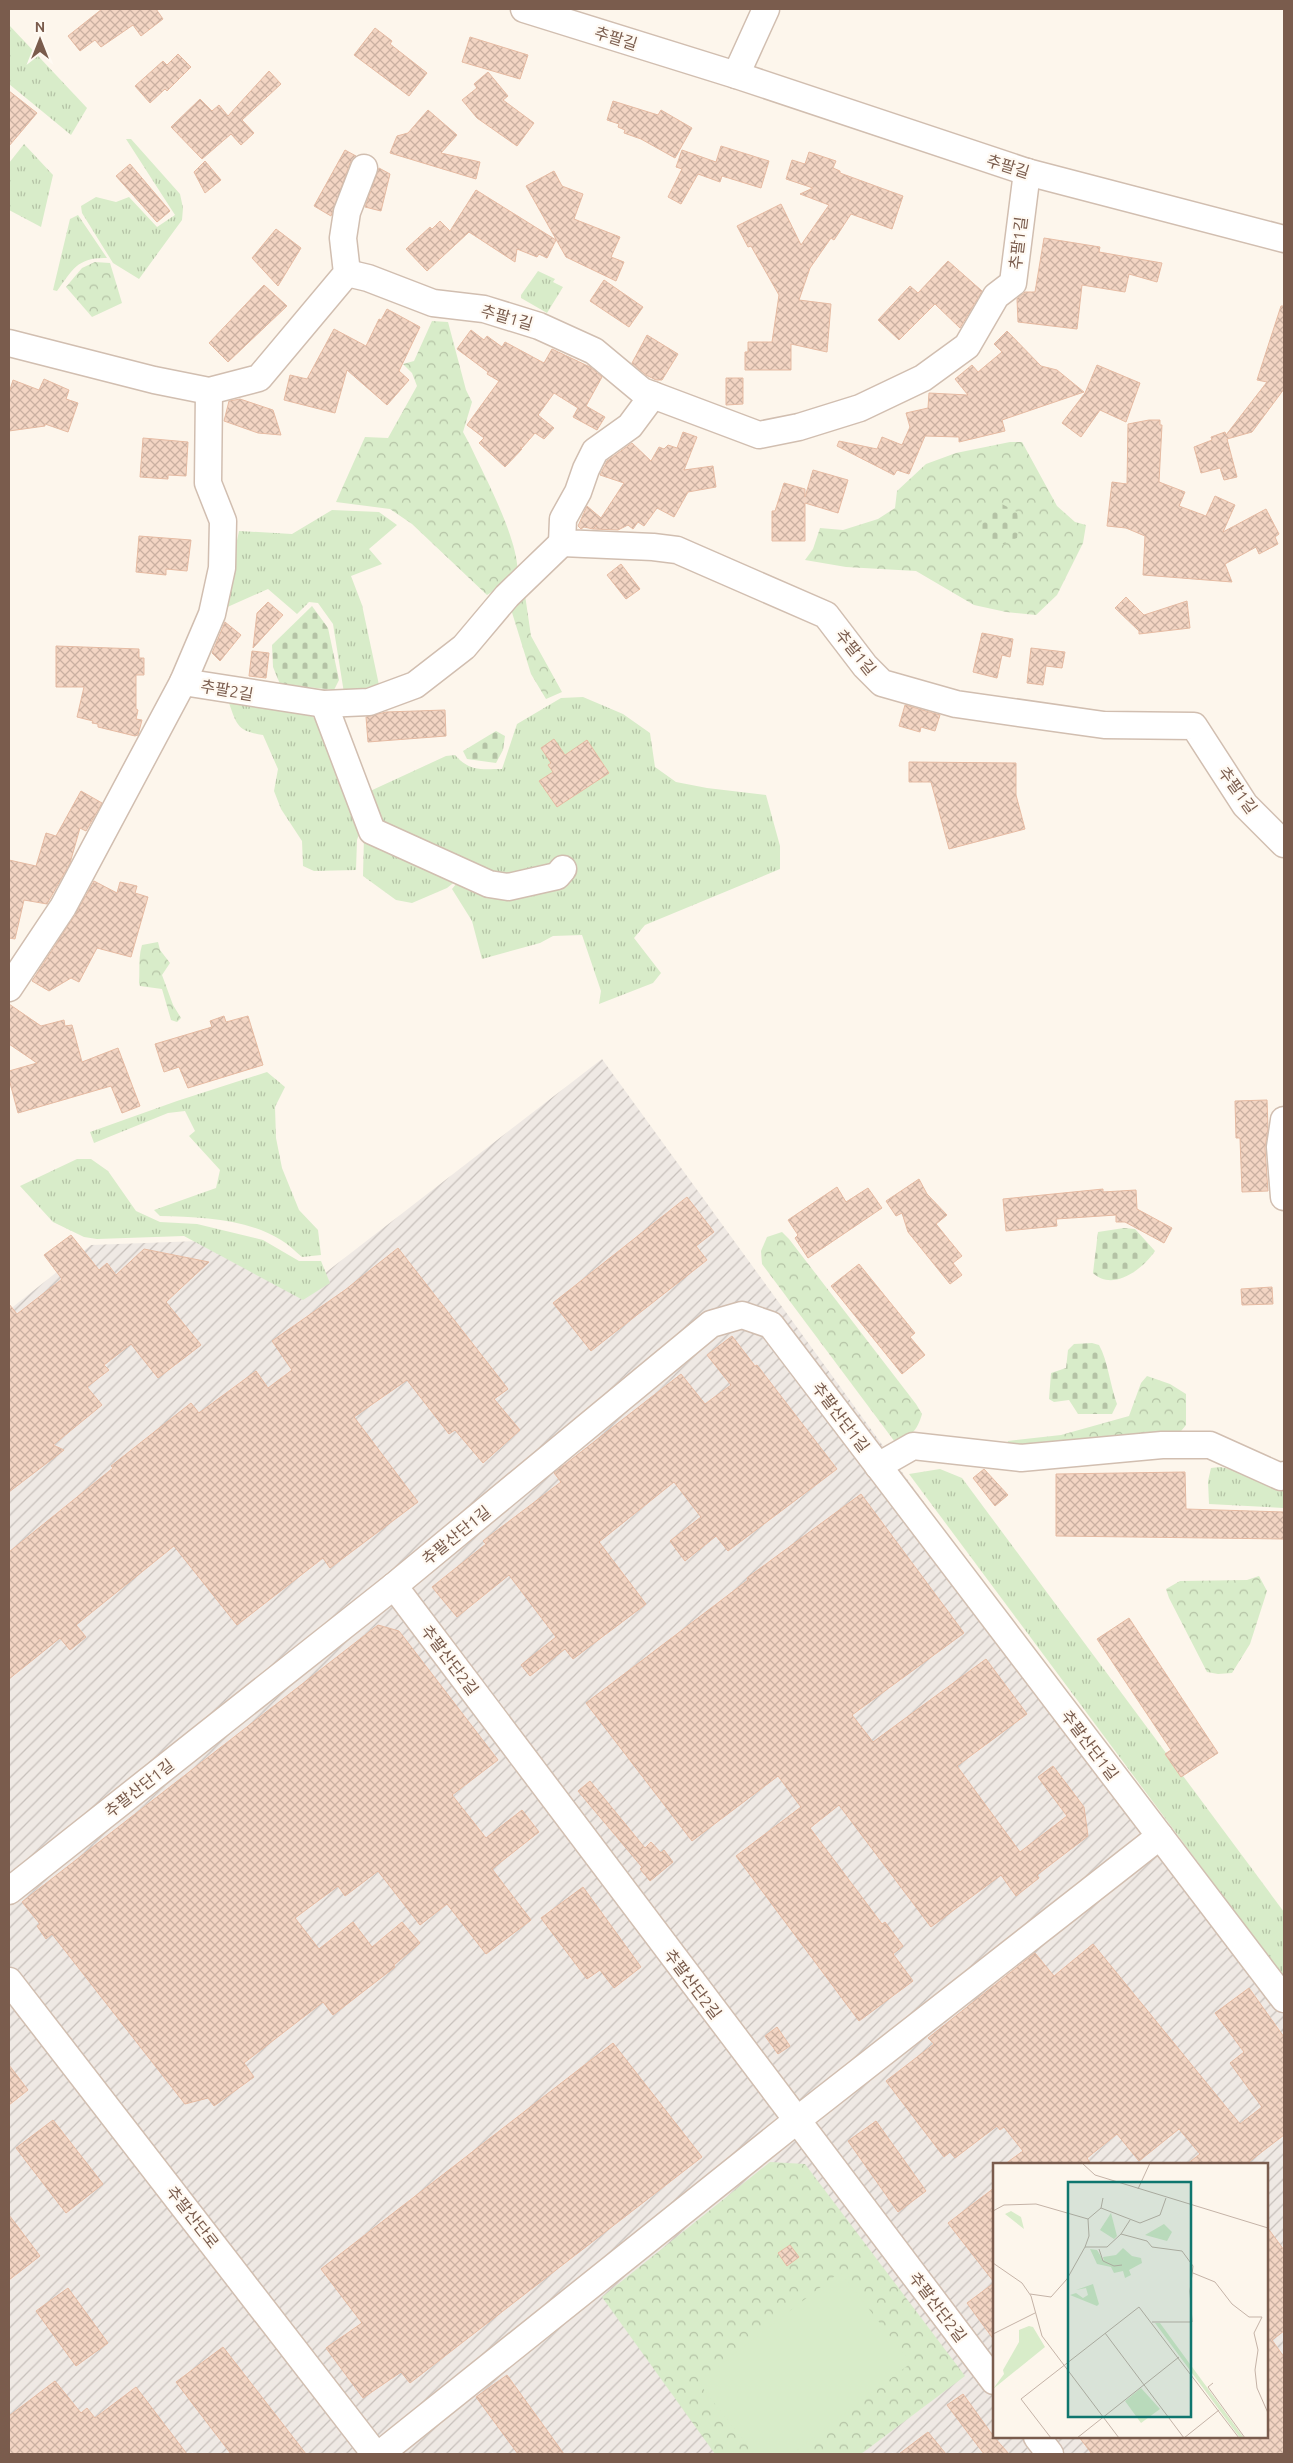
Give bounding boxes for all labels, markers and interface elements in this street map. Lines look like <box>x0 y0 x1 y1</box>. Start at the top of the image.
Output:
north arrow <box>15 15 65 65</box>
text: N <box>35 19 45 35</box>
street label: 추팔길 <box>592 23 640 53</box>
street label: 추팔길 <box>984 151 1032 181</box>
street label: 추팔1길 <box>1006 216 1030 270</box>
street label: 추팔1길 <box>479 301 535 333</box>
street label: 추팔1길 <box>832 626 880 678</box>
street label: 추팔2길 <box>199 677 255 703</box>
street label: 추팔1길 <box>1215 763 1261 817</box>
street label: 추팔산단1길 <box>809 1379 873 1455</box>
street label: 추팔산단1길 <box>418 1502 494 1568</box>
street label: 추팔산단2길 <box>418 1622 482 1698</box>
street label: 추팔산단1길 <box>1058 1707 1122 1783</box>
street label: 추팔산단1길 <box>101 1755 177 1821</box>
street label: 추팔산단2길 <box>661 1946 725 2022</box>
inset map <box>993 2163 1268 2438</box>
street label: 추팔산단로 <box>163 2182 223 2252</box>
street label: 추팔산단2길 <box>906 2269 970 2345</box>

